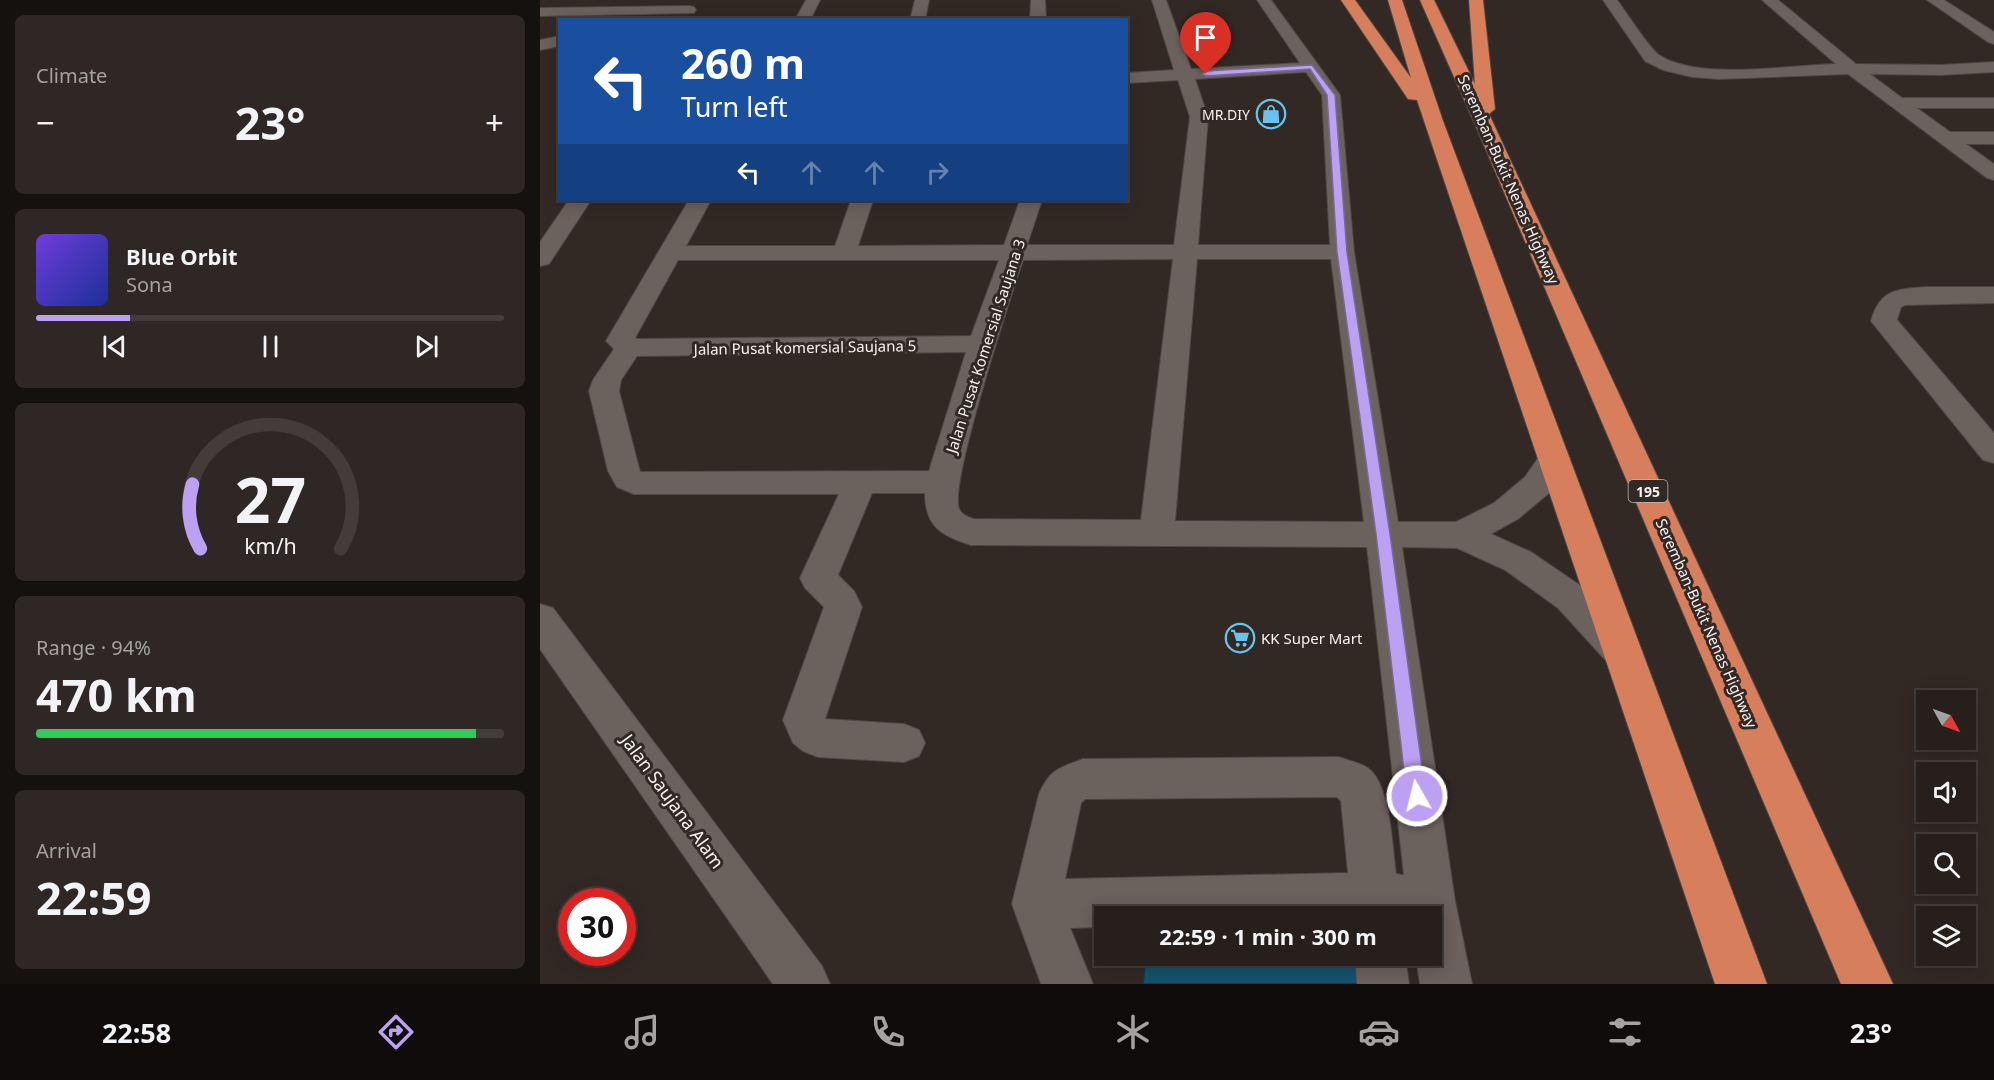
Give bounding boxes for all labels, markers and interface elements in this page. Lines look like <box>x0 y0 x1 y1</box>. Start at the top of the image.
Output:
pin <box>1180 12 1231 74</box>
icon: arrive <box>1189 21 1222 54</box>
text: 260 m <box>681 34 805 91</box>
icon: left <box>582 42 660 120</box>
text: Climate <box>36 62 107 89</box>
street label: Seremban-Bukit Nenas Highway <box>1454 71 1564 287</box>
text: Turn left <box>681 88 787 125</box>
text: 23° <box>235 92 305 153</box>
shop icon: MR.DIY <box>1255 98 1287 130</box>
text: − <box>36 100 55 145</box>
text: + <box>485 100 504 145</box>
place label: MR.DIY <box>1202 105 1250 124</box>
icon: left <box>732 156 765 189</box>
icon: ahead <box>795 156 828 189</box>
icon: ahead <box>858 156 891 189</box>
icon: right <box>921 156 954 189</box>
street label: Jalan Pusat Komersial Saujana 3 <box>940 236 1029 457</box>
text: Blue Orbit <box>126 241 238 271</box>
text: Sona <box>126 271 173 298</box>
icon: previous <box>98 330 131 363</box>
icon: pause <box>254 330 287 363</box>
icon: next <box>410 330 443 363</box>
street label: Jalan Pusat komersial Saujana 5 <box>692 335 916 359</box>
text: 27 <box>234 456 306 541</box>
road number: 195 <box>1628 480 1668 502</box>
street label: Seremban-Bukit Nenas Highway <box>1652 515 1762 731</box>
text: km/h <box>244 531 296 560</box>
supermarket icon: KK Super Mart <box>1224 622 1256 654</box>
place label: KK Super Mart <box>1261 628 1363 648</box>
text: Range · 94% <box>36 634 151 661</box>
text: 470 km <box>36 664 197 725</box>
north arrow <box>1916 690 1976 750</box>
map controls <box>1916 690 1976 966</box>
street label: Jalan Saujana Alam <box>615 727 730 873</box>
button: sound <box>1916 762 1976 822</box>
position arrow <box>1385 764 1449 828</box>
button: search <box>1916 834 1976 894</box>
text: Arrival <box>36 837 97 864</box>
text: 22:59 <box>36 867 152 928</box>
speed limit sign: 30 <box>558 888 636 966</box>
button: layers <box>1916 906 1976 966</box>
text: 22:59 · 1 min · 300 m <box>1159 921 1377 951</box>
icon: directions <box>375 1011 417 1053</box>
icon: music <box>621 1011 663 1053</box>
icon: phone <box>867 1011 909 1053</box>
icon: climate <box>1112 1011 1154 1053</box>
icon: car <box>1358 1011 1400 1053</box>
icon: filters <box>1604 1011 1646 1053</box>
text: 22:58 <box>102 1014 171 1051</box>
text: 23° <box>1850 1014 1892 1051</box>

